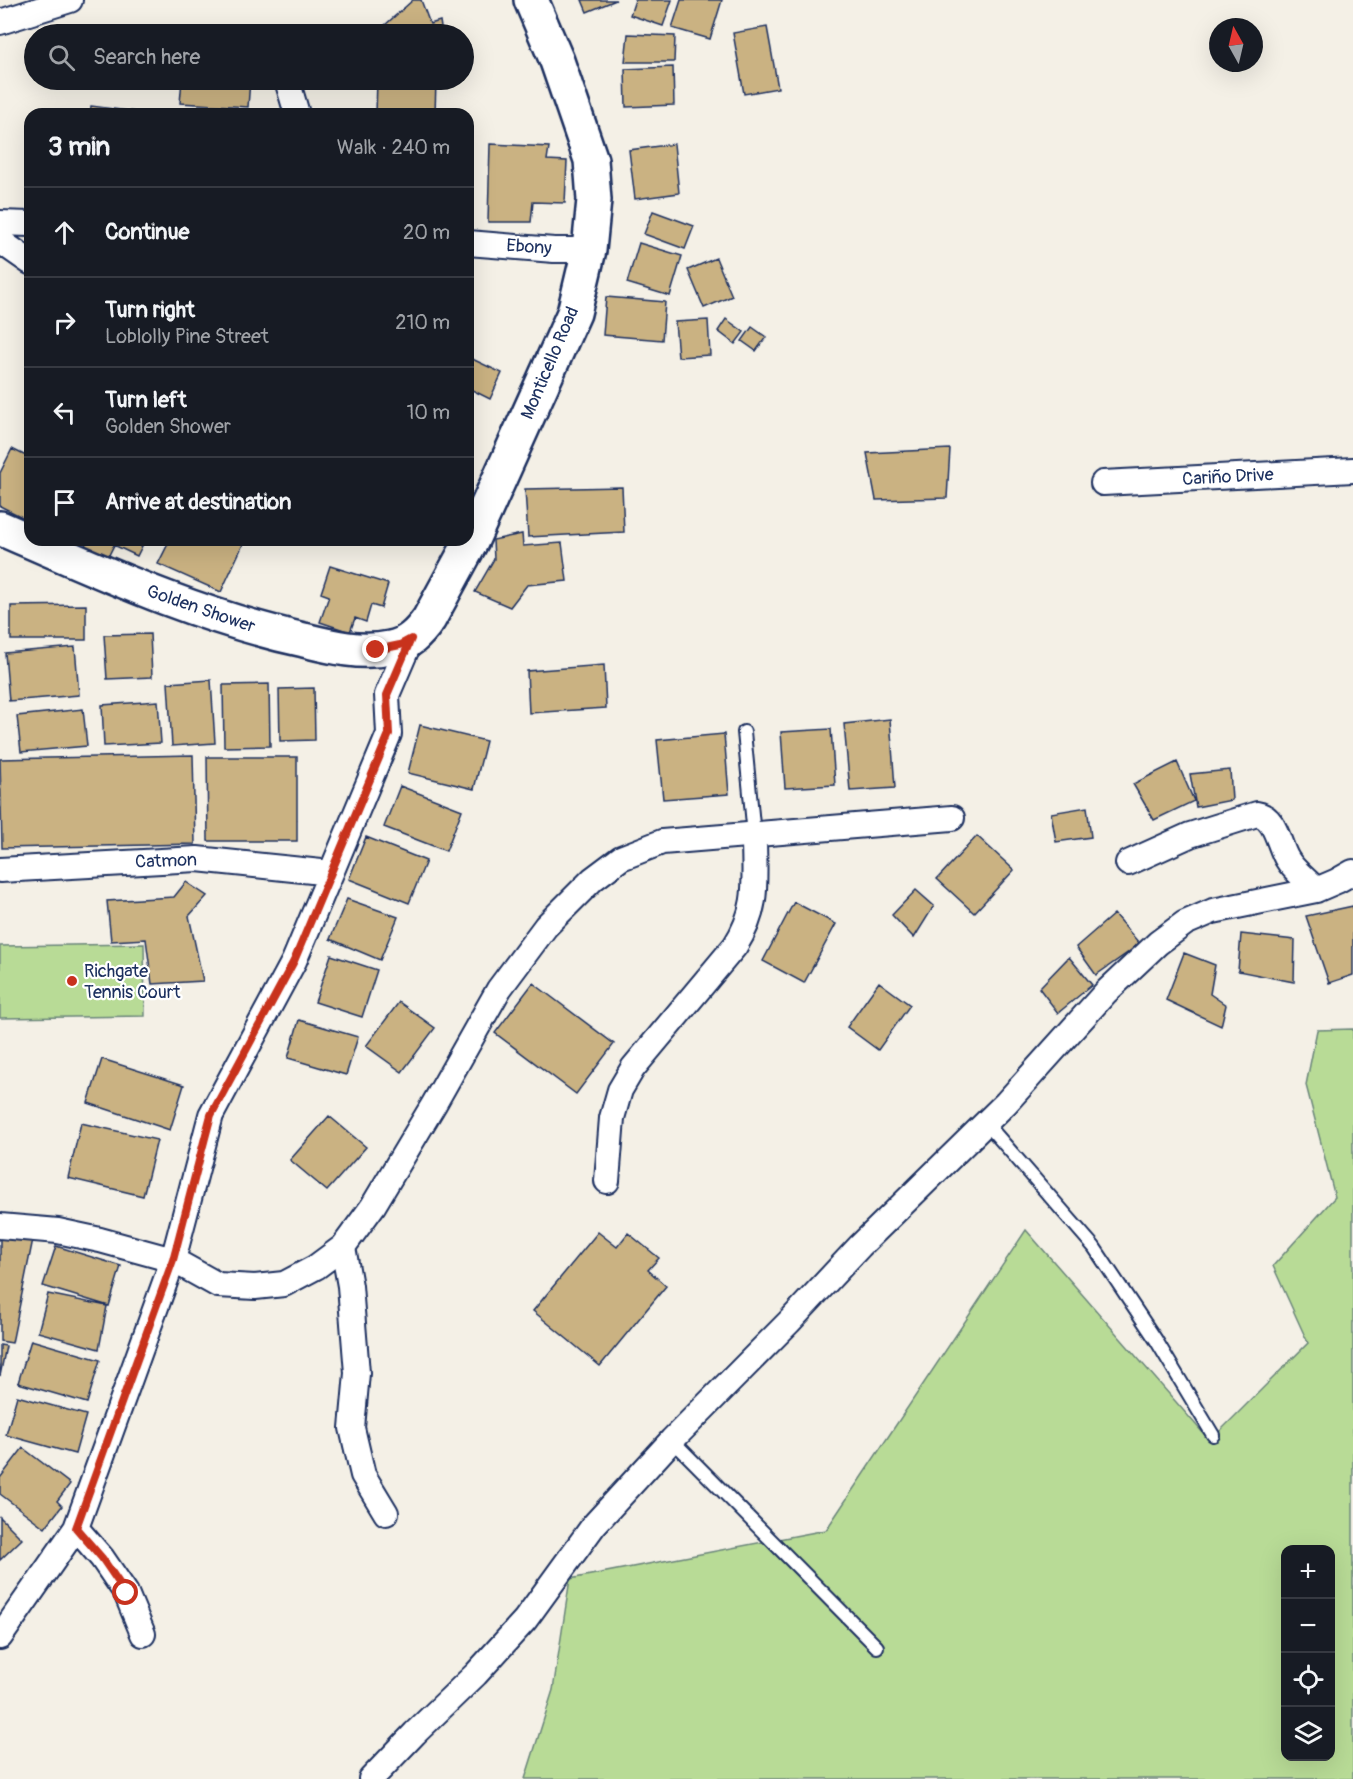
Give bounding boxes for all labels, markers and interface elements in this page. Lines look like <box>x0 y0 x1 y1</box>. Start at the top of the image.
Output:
north arrow <box>1209 18 1263 72</box>
search box <box>24 24 474 90</box>
icon: search <box>45 41 78 74</box>
text: Search here <box>93 43 200 71</box>
text: 3 min <box>48 131 110 163</box>
text: Walk · 240 m <box>337 135 450 160</box>
icon: ahead <box>48 216 81 249</box>
text: Continue <box>105 218 189 246</box>
text: 20 m <box>403 220 450 245</box>
street label: Ebony <box>506 234 553 260</box>
text: Turn right <box>105 296 195 324</box>
street label: Monticello Road <box>516 303 584 423</box>
icon: right <box>48 306 81 339</box>
text: 210 m <box>395 310 450 335</box>
text: Loblolly Pine Street <box>105 324 269 349</box>
text: Turn left <box>105 386 187 414</box>
icon: left <box>48 396 81 429</box>
text: 10 m <box>406 400 450 425</box>
text: Golden Shower <box>105 414 231 439</box>
street label: Cariño Drive <box>1182 463 1274 491</box>
icon: arrive <box>48 486 81 519</box>
text: Arrive at destination <box>105 488 291 516</box>
street label: Golden Shower <box>144 580 259 639</box>
route end <box>362 636 388 662</box>
street label: Catmon <box>135 848 197 874</box>
place label: Richgate Tennis Court <box>84 960 181 1004</box>
marker: Richgate Tennis Court <box>65 974 79 988</box>
map controls <box>1281 1545 1335 1761</box>
button: + <box>1281 1545 1335 1599</box>
route start <box>112 1579 138 1605</box>
button: − <box>1281 1599 1335 1653</box>
button: locate <box>1281 1653 1335 1707</box>
button: layers <box>1281 1707 1335 1761</box>

